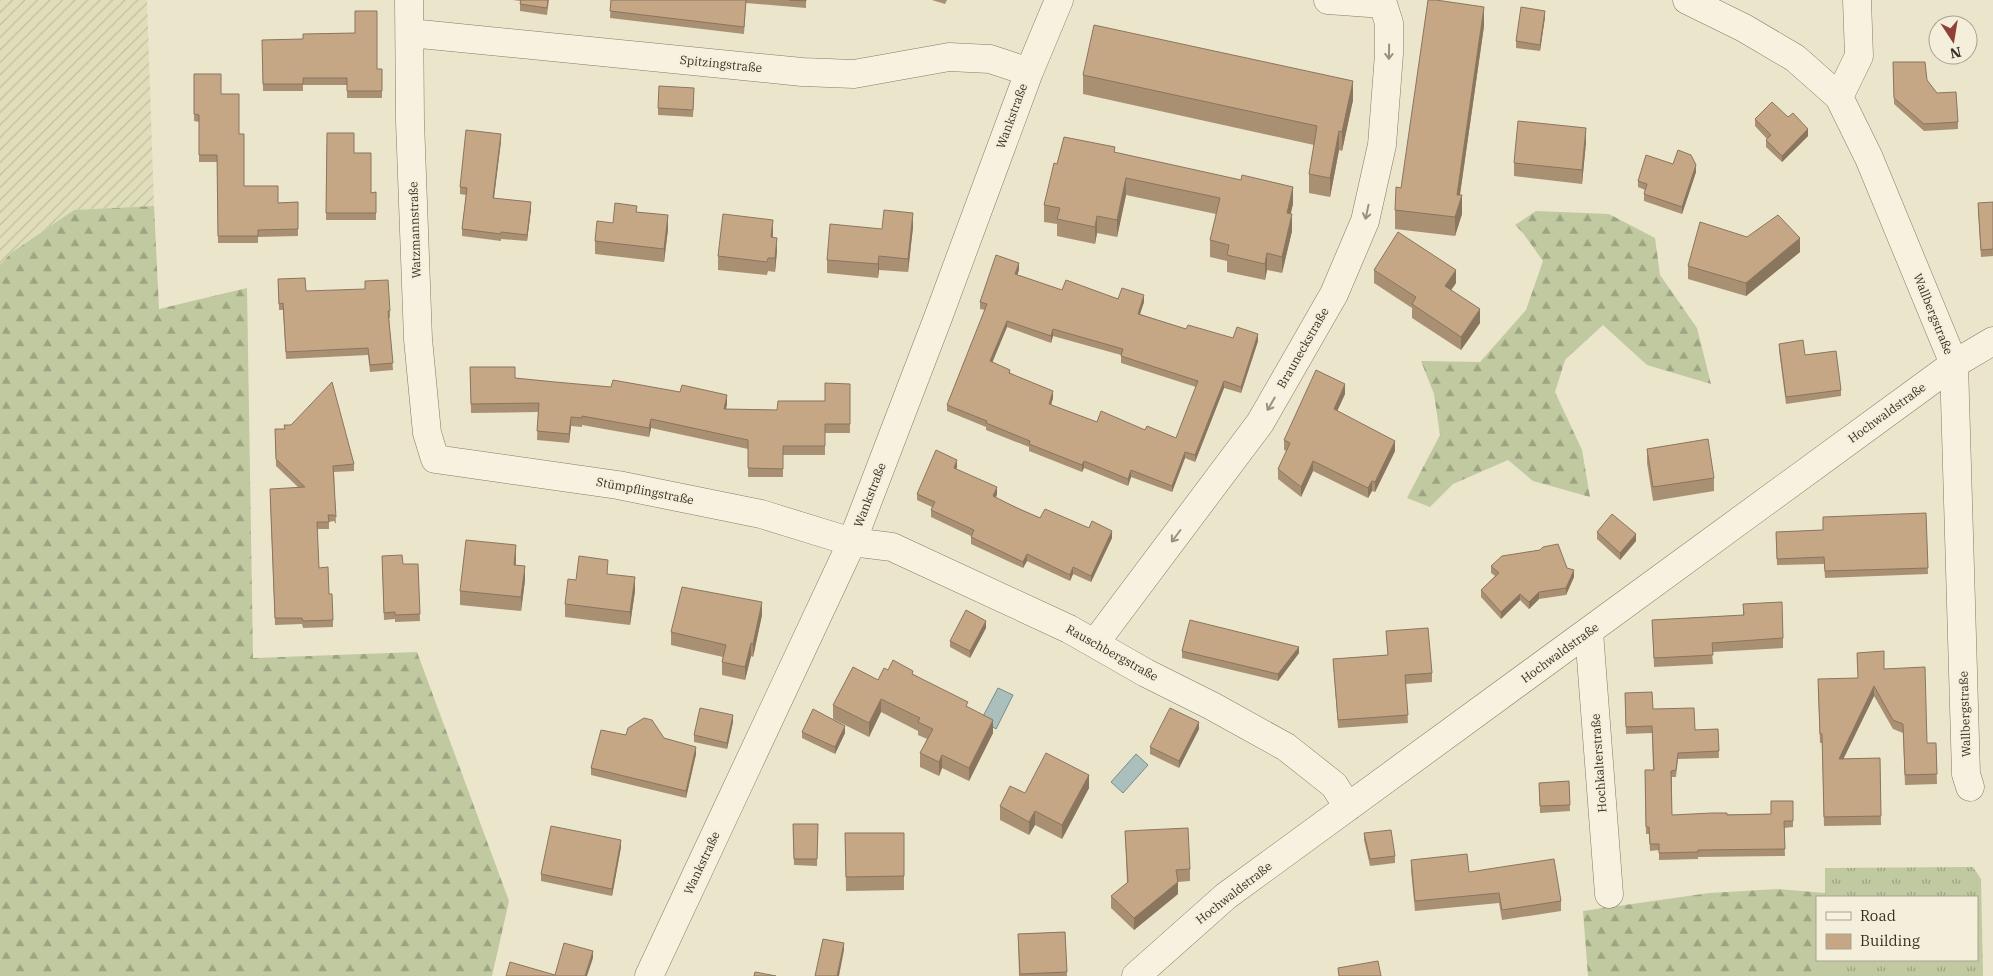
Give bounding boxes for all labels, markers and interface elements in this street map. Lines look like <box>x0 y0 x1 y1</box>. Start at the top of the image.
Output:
north arrow <box>1928 15 1978 65</box>
text: N <box>1948 43 1963 63</box>
one-way arrow <box>1384 44 1393 60</box>
street label: Spitzingstraße <box>679 52 763 75</box>
street label: Wankstraße <box>993 81 1030 150</box>
street label: Watzmannstraße <box>405 181 424 279</box>
one-way arrow <box>1362 204 1371 220</box>
street label: Wallbergstraße <box>1910 271 1957 357</box>
street label: Brauneckstraße <box>1273 305 1332 391</box>
street label: Hochwaldstraße <box>1845 379 1929 446</box>
one-way arrow <box>1265 396 1275 410</box>
street label: Wankstraße <box>850 460 889 529</box>
street label: Stümpflingstraße <box>595 474 695 507</box>
one-way arrow <box>1170 529 1181 542</box>
street label: Hochwaldstraße <box>1518 619 1602 686</box>
street label: Rauschbergstraße <box>1064 621 1161 684</box>
street label: Wallbergstraße <box>1956 671 1974 757</box>
street label: Hochkalterstraße <box>1588 713 1609 813</box>
street label: Wankstraße <box>680 829 723 897</box>
street label: Hochwaldstraße <box>1193 858 1275 927</box>
legend <box>1816 896 1978 961</box>
text: Road <box>1860 906 1896 925</box>
text: Building <box>1860 931 1920 950</box>

